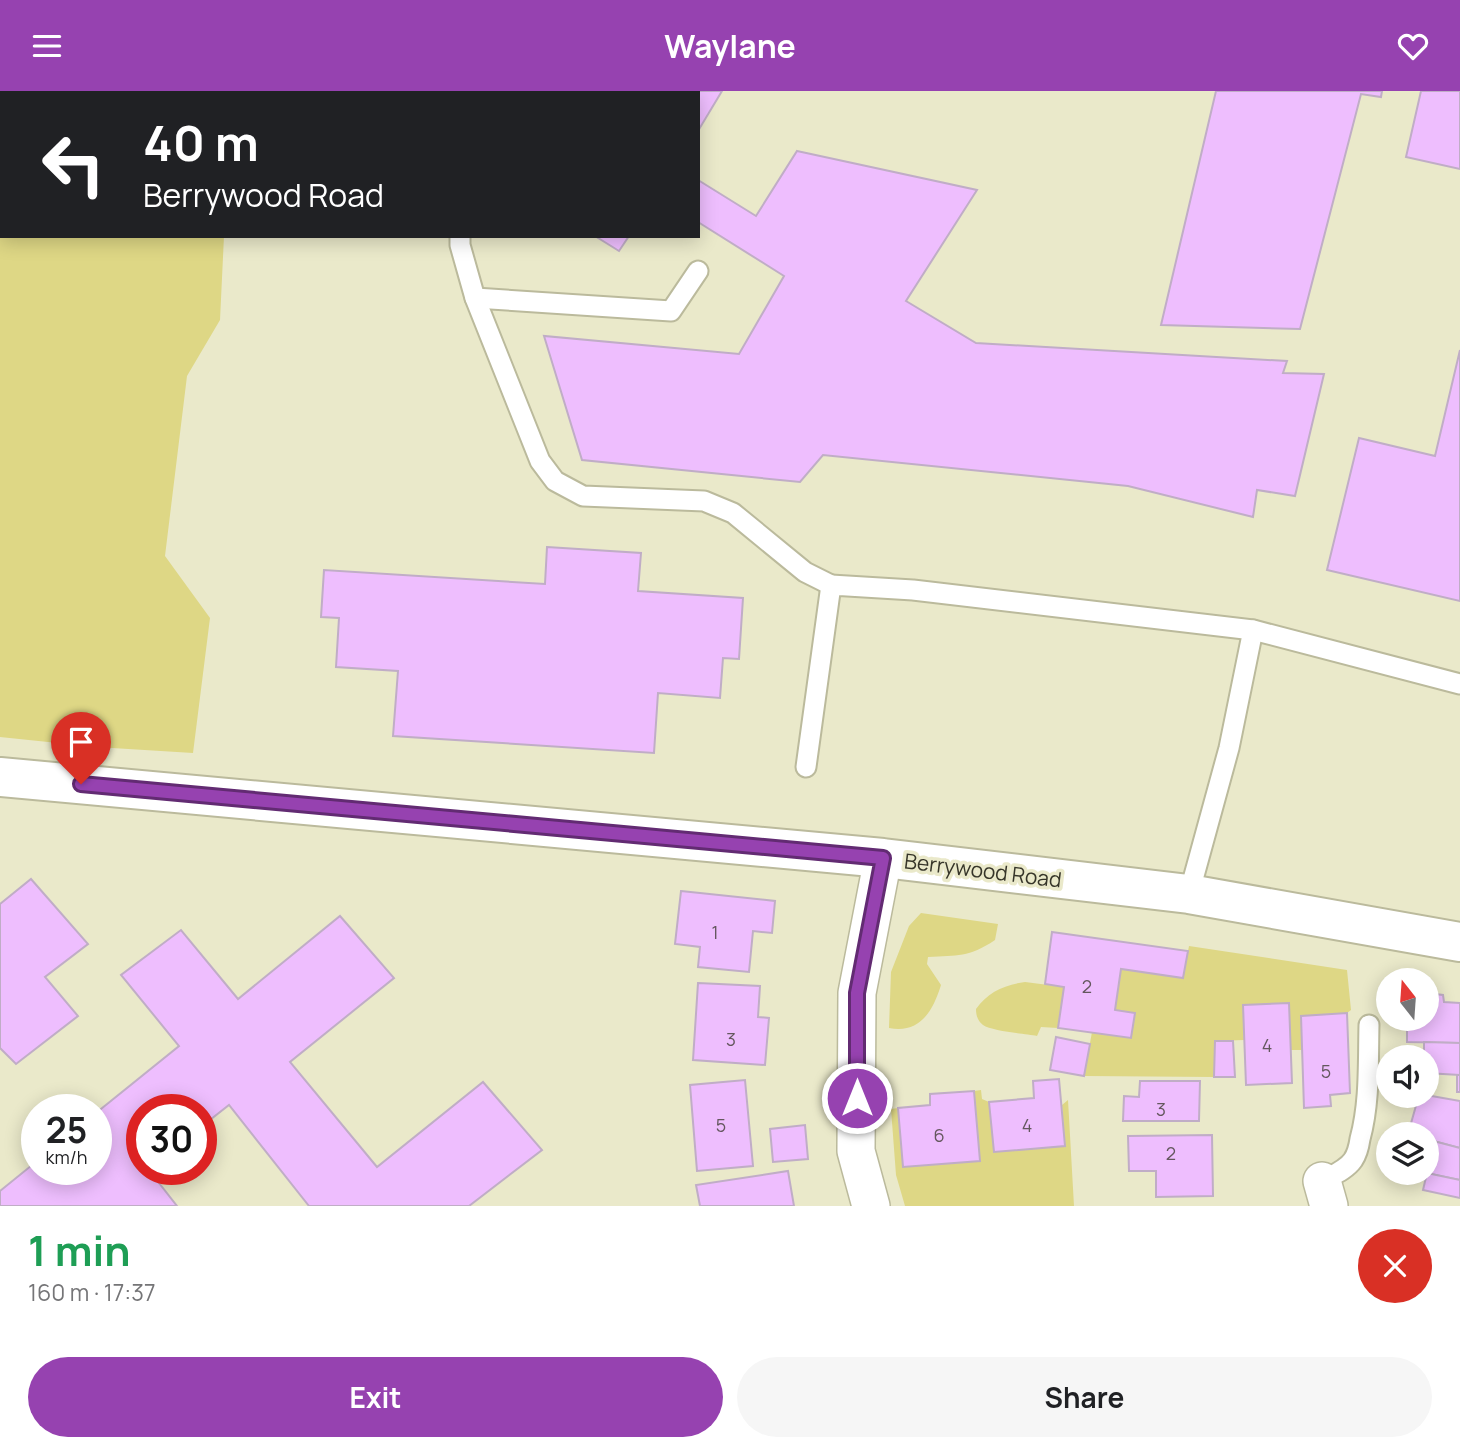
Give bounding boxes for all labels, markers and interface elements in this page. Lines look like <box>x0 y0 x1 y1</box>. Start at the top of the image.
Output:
text: Waylane <box>664 24 796 68</box>
icon: menu <box>28 27 66 65</box>
icon: heart <box>1394 27 1432 65</box>
text: 40 m <box>143 109 259 176</box>
icon: left <box>28 119 119 210</box>
text: Berrywood Road <box>143 173 384 217</box>
pin <box>51 712 111 784</box>
icon: arrive <box>62 723 100 761</box>
street label: Berrywood Road <box>903 846 1063 894</box>
house number: 1 <box>711 920 719 944</box>
north arrow <box>1376 968 1438 1031</box>
map controls <box>1376 968 1439 1185</box>
house number: 2 <box>1082 974 1092 998</box>
house number: 3 <box>726 1027 736 1051</box>
house number: 4 <box>1262 1033 1272 1057</box>
button: sound <box>1376 1045 1439 1108</box>
house number: 5 <box>1321 1059 1331 1083</box>
position arrow <box>820 1061 894 1135</box>
speed limit sign: 30 <box>126 1094 217 1185</box>
house number: 3 <box>1156 1097 1166 1121</box>
text: 25 <box>46 1106 87 1154</box>
house number: 5 <box>716 1113 726 1137</box>
house number: 4 <box>1022 1113 1032 1137</box>
button: layers <box>1376 1122 1439 1185</box>
house number: 6 <box>933 1123 945 1147</box>
house number: 2 <box>1166 1141 1176 1165</box>
text: km/h <box>46 1145 87 1169</box>
text: 1 min <box>28 1221 131 1279</box>
button: close <box>1358 1229 1432 1303</box>
text: 160 m · 17:37 <box>28 1276 155 1308</box>
button: Exit <box>28 1357 723 1437</box>
button: Share <box>737 1357 1432 1437</box>

